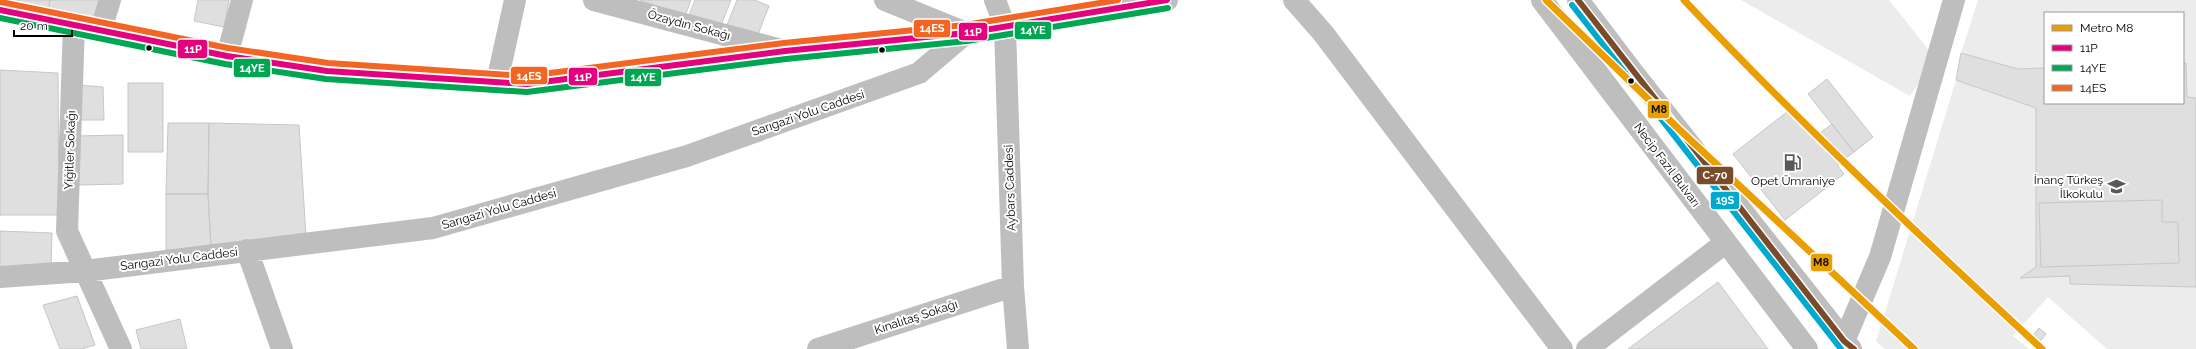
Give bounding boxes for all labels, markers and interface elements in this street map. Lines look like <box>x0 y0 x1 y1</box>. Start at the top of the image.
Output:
street label: Özaydın Sokağı <box>646 7 732 43</box>
scale bar <box>14 12 72 38</box>
legend <box>2044 12 2184 104</box>
text: 20 m <box>20 19 48 33</box>
line badge: 14ES <box>913 19 951 38</box>
line badge: 14YE <box>1014 21 1052 40</box>
text: Metro M8 <box>2080 21 2133 35</box>
text: 14ES <box>919 22 945 35</box>
line badge: 11P <box>958 22 988 41</box>
text: 14YE <box>1020 24 1046 37</box>
text: 11P <box>964 26 982 39</box>
line badge: 11P <box>177 39 208 59</box>
text: 11P <box>2080 41 2098 55</box>
unlabelled marker <box>144 43 154 53</box>
text: 11P <box>184 43 202 56</box>
unlabelled marker <box>877 45 887 55</box>
line badge: 14YE <box>233 58 271 78</box>
text: 14YE <box>2080 61 2106 75</box>
text: 14YE <box>239 62 265 75</box>
line badge: 14ES <box>510 66 548 85</box>
line badge: 11P <box>568 67 598 86</box>
line badge: 14YE <box>624 68 662 87</box>
text: 14ES <box>516 70 542 83</box>
text: 11P <box>574 71 592 84</box>
text: 14YE <box>630 71 656 84</box>
unlabelled marker <box>1626 76 1636 86</box>
text: 14ES <box>2080 81 2106 95</box>
street label: Sarıgazi Yolu Caddesi <box>750 87 866 139</box>
line badge: M8 <box>1647 100 1670 119</box>
text: M8 <box>1651 103 1667 116</box>
street label: Yiğitler Sokağı <box>62 110 78 190</box>
street label: Necip Fazıl Bulvarı <box>1631 120 1703 210</box>
street label: Aybars Caddesi <box>1001 145 1019 231</box>
fuel station icon: Opet Ümraniye <box>1783 152 1803 172</box>
line badge: C-70 <box>1696 166 1734 185</box>
text: C-70 <box>1703 169 1728 182</box>
place label: İnanç Türkeş İlkokulu <box>2034 173 2103 201</box>
place label: Opet Ümraniye <box>1751 174 1835 188</box>
school or university icon: İnanç Türkeş İlkokulu <box>2106 177 2126 197</box>
street label: Sarıgazi Yolu Caddesi <box>440 186 558 232</box>
line badge: 19S <box>1710 191 1740 210</box>
text: 19S <box>1716 194 1735 207</box>
street label: Sarıgazi Yolu Caddesi <box>119 245 239 273</box>
line badge: M8 <box>1810 253 1833 272</box>
text: M8 <box>1813 256 1829 269</box>
street label: Kınalıtaş Sokağı <box>873 297 959 337</box>

